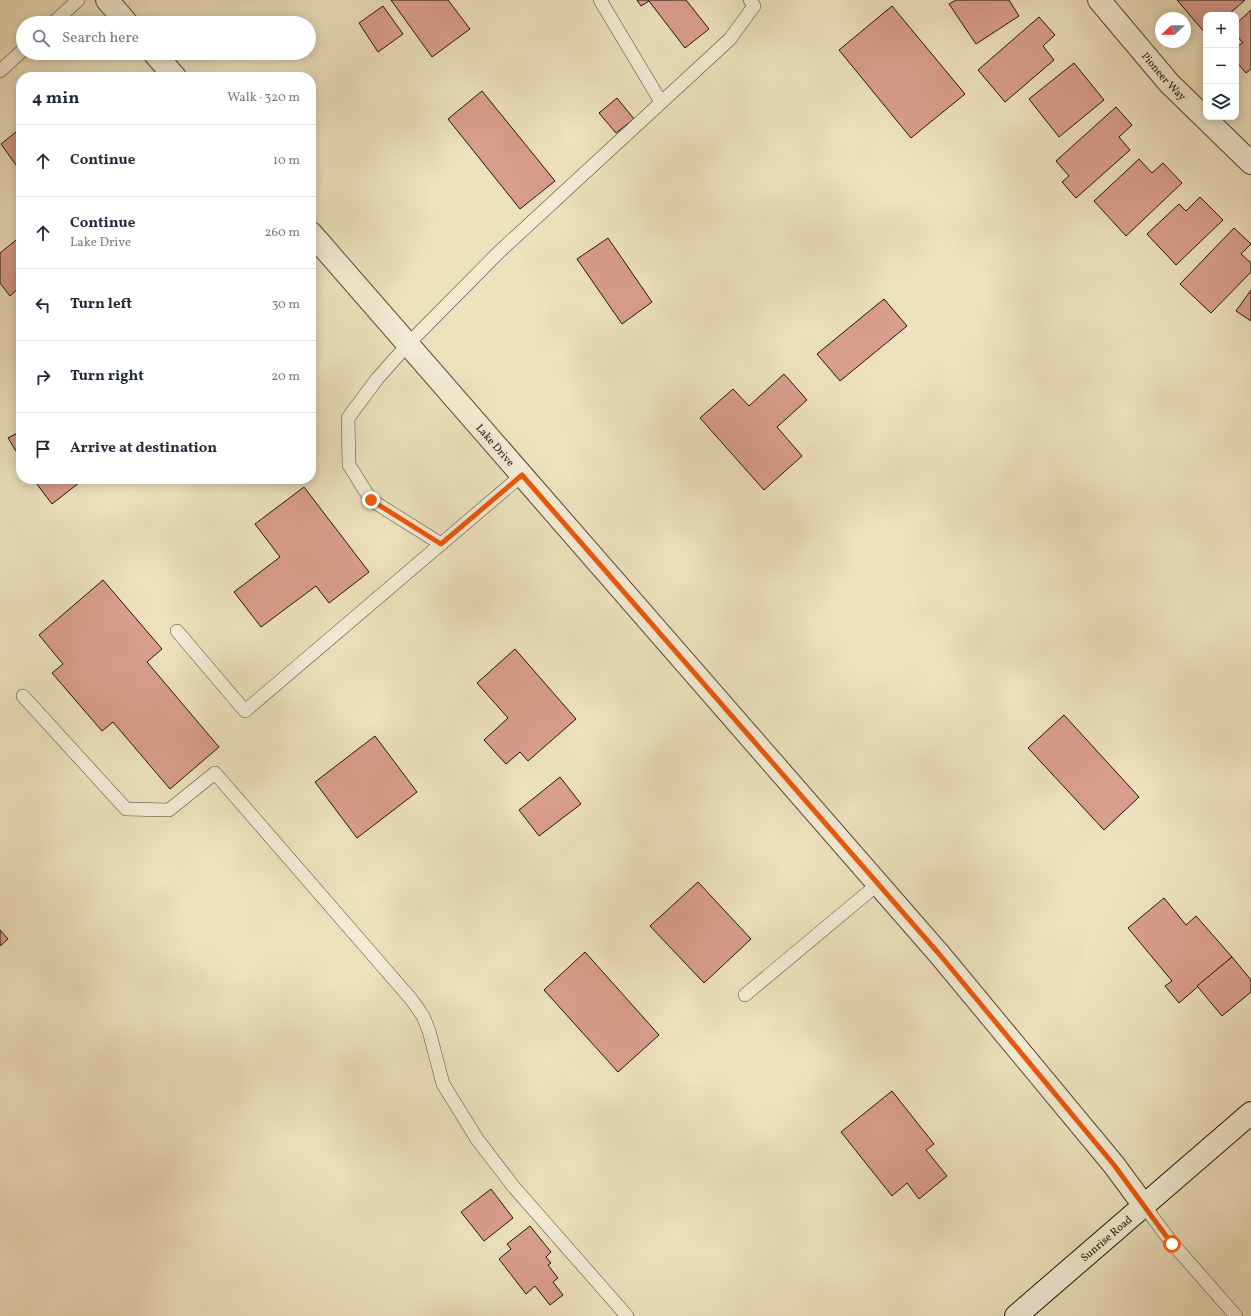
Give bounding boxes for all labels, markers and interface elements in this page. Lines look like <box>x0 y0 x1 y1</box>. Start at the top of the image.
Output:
north arrow <box>1155 12 1191 48</box>
map controls <box>1203 12 1239 120</box>
button: + <box>1203 12 1239 48</box>
search box <box>16 16 316 60</box>
icon: search <box>30 27 52 49</box>
text: Search here <box>62 28 139 49</box>
button: − <box>1203 48 1239 84</box>
street label: Pioneer Way <box>1137 49 1189 105</box>
button: layers <box>1203 84 1239 120</box>
text: 4 min <box>32 87 79 110</box>
text: Walk · 320 m <box>227 89 300 107</box>
icon: ahead <box>32 150 54 172</box>
text: Continue <box>70 150 135 171</box>
text: 10 m <box>273 152 300 170</box>
text: Continue <box>70 213 135 234</box>
icon: ahead <box>32 222 54 244</box>
text: 260 m <box>265 224 300 242</box>
text: Lake Drive <box>70 234 131 252</box>
icon: left <box>32 294 54 316</box>
text: Turn left <box>70 294 132 315</box>
text: 30 m <box>272 296 300 314</box>
icon: right <box>32 366 54 388</box>
text: Turn right <box>70 366 144 387</box>
text: 20 m <box>271 368 300 386</box>
street label: Lake Drive <box>472 421 517 470</box>
icon: arrive <box>32 438 54 460</box>
text: Arrive at destination <box>70 438 217 459</box>
route end <box>362 491 380 509</box>
street label: Sunrise Road <box>1078 1213 1136 1266</box>
route start <box>1163 1235 1181 1253</box>

